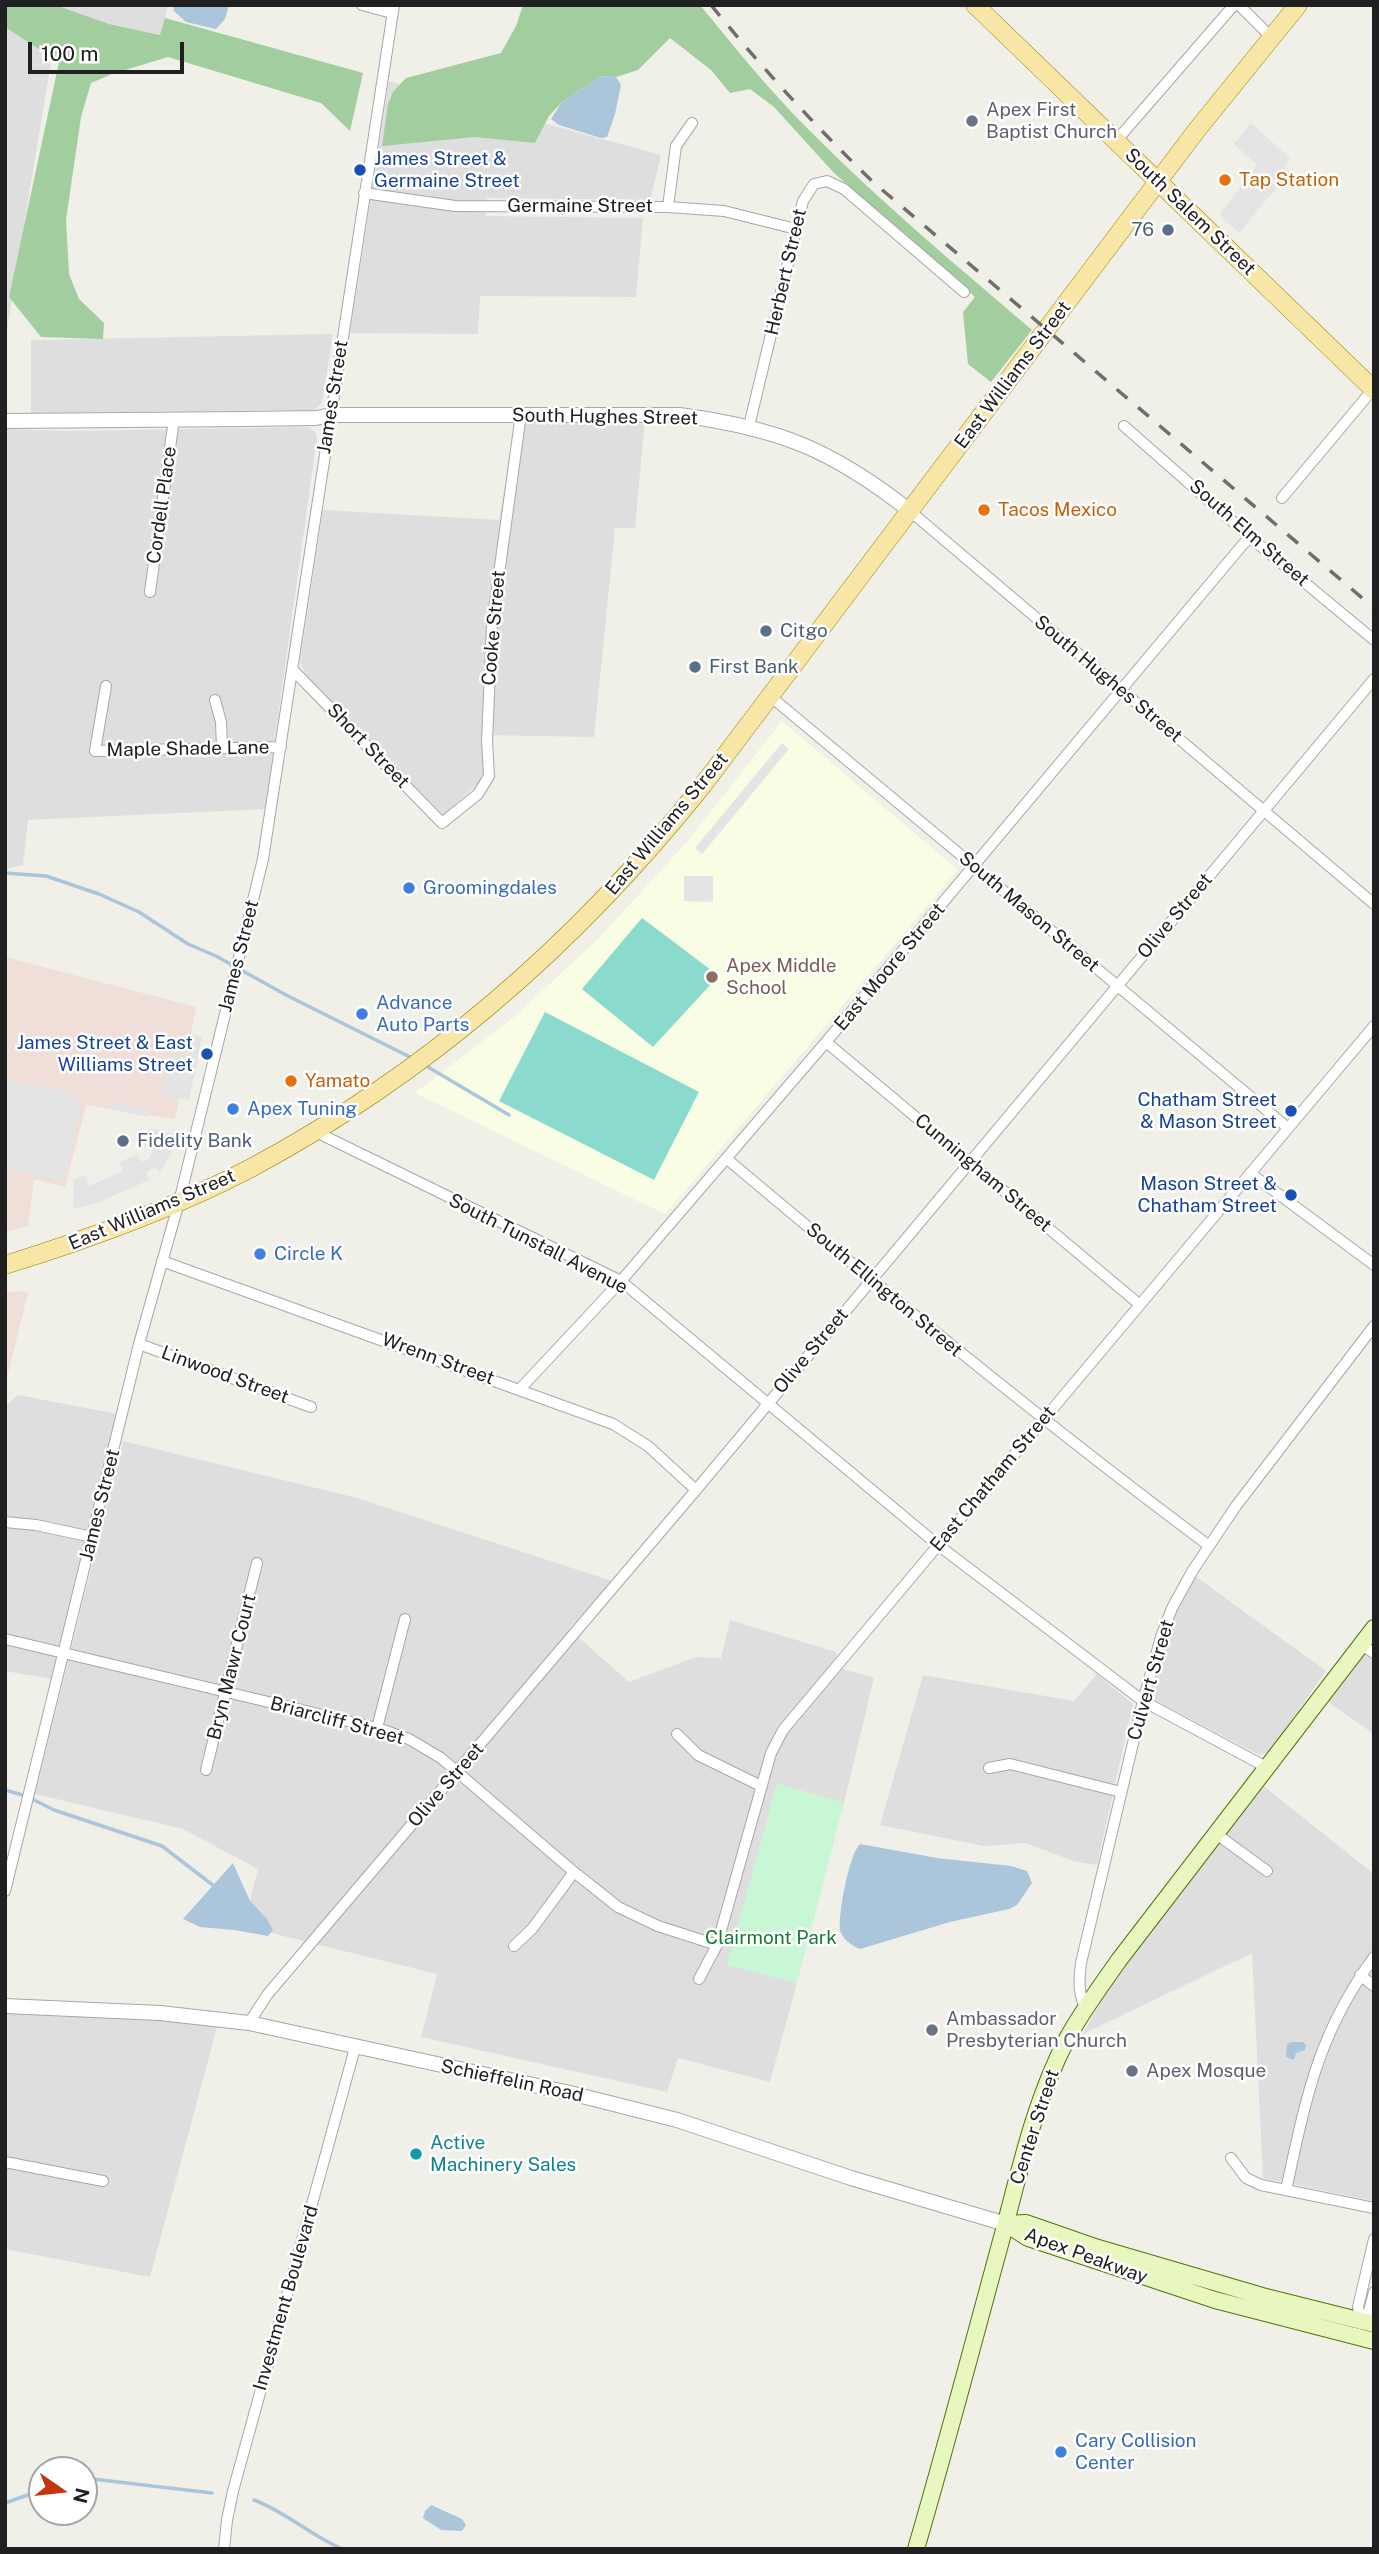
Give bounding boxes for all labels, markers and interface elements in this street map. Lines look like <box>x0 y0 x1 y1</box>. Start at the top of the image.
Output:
scale bar <box>32 28 187 72</box>
text: 100 m <box>41 41 98 66</box>
place label: Apex First Baptist Church <box>986 99 1117 143</box>
marker: Apex First Baptist Church <box>964 113 980 129</box>
street label: South Salem Street <box>1120 144 1260 280</box>
place label: James Street & Germaine Street <box>374 148 520 192</box>
marker: James Street & Germaine Street <box>352 162 368 178</box>
place label: Tap Station <box>1239 169 1339 191</box>
marker: Tap Station <box>1217 172 1233 188</box>
street label: Germaine Street <box>507 195 653 217</box>
street label: Herbert Street <box>760 206 812 338</box>
place label: 76 <box>1131 219 1154 241</box>
marker: 76 <box>1160 222 1176 238</box>
street label: East Williams Street <box>950 297 1076 453</box>
street label: James Street <box>313 339 353 455</box>
street label: South Hughes Street <box>512 404 698 430</box>
street label: Cordell Place <box>142 445 182 565</box>
street label: South Elm Street <box>1184 475 1314 591</box>
place label: Tacos Mexico <box>998 499 1117 521</box>
marker: Tacos Mexico <box>976 502 992 518</box>
street label: Cooke Street <box>478 569 510 687</box>
street label: South Hughes Street <box>1029 610 1187 748</box>
place label: Citgo <box>780 620 828 642</box>
marker: Citgo <box>758 623 774 639</box>
place label: First Bank <box>709 656 799 678</box>
marker: First Bank <box>687 659 703 675</box>
street label: Short Street <box>322 699 414 793</box>
street label: Maple Shade Lane <box>106 736 270 762</box>
street label: East Williams Street <box>601 748 733 900</box>
street label: South Mason Street <box>954 847 1104 977</box>
street label: Olive Street <box>1133 869 1217 963</box>
place label: Groomingdales <box>423 877 557 899</box>
marker: Groomingdales <box>401 880 417 896</box>
street label: James Street <box>214 898 264 1014</box>
street label: East Moore Street <box>830 898 950 1036</box>
place label: Apex Middle School <box>726 955 837 999</box>
marker: Apex Middle School <box>704 969 720 985</box>
place label: Advance Auto Parts <box>376 992 469 1036</box>
marker: Advance Auto Parts <box>354 1006 370 1022</box>
place label: James Street & East Williams Street <box>17 1032 193 1076</box>
marker: James Street & East Williams Street <box>199 1046 215 1062</box>
place label: Yamato <box>305 1070 370 1092</box>
marker: Yamato <box>283 1073 299 1089</box>
place label: Chatham Street & Mason Street <box>1138 1089 1277 1133</box>
place label: Apex Tuning <box>247 1098 357 1120</box>
marker: Apex Tuning <box>225 1101 241 1117</box>
marker: Chatham Street & Mason Street <box>1283 1103 1299 1119</box>
street label: Cunningham Street <box>910 1109 1056 1237</box>
place label: Fidelity Bank <box>137 1130 253 1152</box>
marker: Fidelity Bank <box>115 1133 131 1149</box>
street label: East Williams Street <box>65 1165 239 1255</box>
place label: Mason Street & Chatham Street <box>1138 1173 1277 1217</box>
marker: Mason Street & Chatham Street <box>1283 1187 1299 1203</box>
street label: South Tunstall Avenue <box>445 1189 631 1299</box>
street label: South Ellington Street <box>801 1218 967 1362</box>
place label: Circle K <box>274 1243 343 1265</box>
marker: Circle K <box>252 1246 268 1262</box>
street label: Olive Street <box>769 1304 853 1398</box>
street label: Wrenn Street <box>379 1328 497 1390</box>
street label: Linwood Street <box>158 1341 292 1409</box>
street label: East Chatham Street <box>925 1402 1061 1556</box>
street label: James Street <box>75 1447 125 1563</box>
street label: Bryn Mawr Court <box>203 1592 261 1742</box>
street label: Culvert Street <box>1123 1617 1179 1743</box>
street label: Briarcliff Street <box>267 1692 407 1750</box>
street label: Olive Street <box>403 1738 489 1832</box>
park label: Clairmont Park <box>705 1927 837 1949</box>
place label: Ambassador Presbyterian Church <box>946 2008 1127 2052</box>
marker: Ambassador Presbyterian Church <box>924 2022 940 2038</box>
street label: Schieffelin Road <box>439 2055 585 2107</box>
place label: Apex Mosque <box>1146 2060 1266 2082</box>
marker: Apex Mosque <box>1124 2063 1140 2079</box>
street label: Center Street <box>1006 2067 1064 2187</box>
place label: Active Machinery Sales <box>430 2132 576 2176</box>
marker: Active Machinery Sales <box>408 2146 424 2162</box>
street label: Investment Boulevard <box>249 2203 323 2393</box>
street label: Apex Peakway <box>1021 2223 1151 2289</box>
place label: Cary Collision Center <box>1075 2430 1197 2474</box>
marker: Cary Collision Center <box>1053 2444 1069 2460</box>
north arrow <box>28 2456 98 2526</box>
text: N <box>69 2486 94 2505</box>

